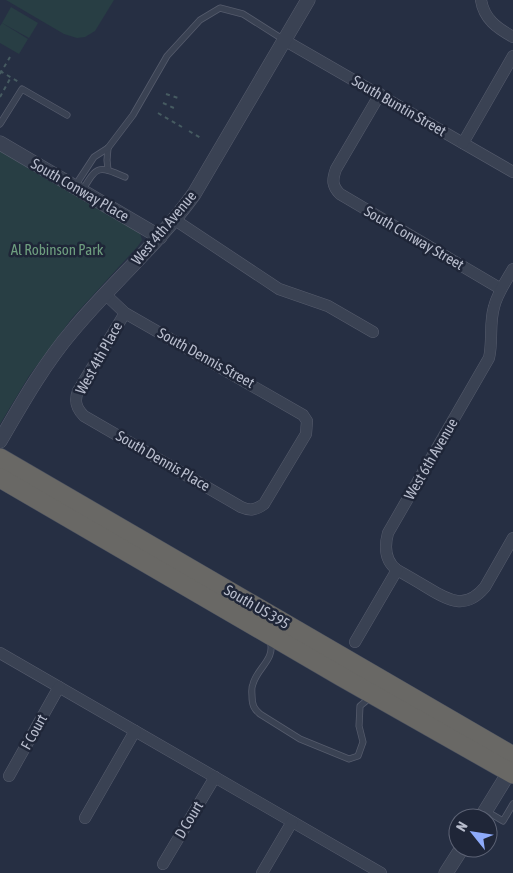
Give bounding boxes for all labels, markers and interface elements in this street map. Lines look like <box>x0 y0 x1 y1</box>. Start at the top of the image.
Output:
street label: South Buntin Street <box>349 72 449 139</box>
street label: South Conway Place <box>28 155 132 225</box>
street label: West 4th Avenue <box>128 187 200 268</box>
street label: South Conway Street <box>361 202 467 273</box>
park label: Al Robinson Park <box>11 241 104 258</box>
street label: West 4th Place <box>72 318 126 397</box>
street label: South Dennis Street <box>155 324 257 391</box>
street label: West 6th Avenue <box>400 415 461 502</box>
street label: South Dennis Place <box>113 427 213 494</box>
street label: South US 395 <box>222 581 293 632</box>
street label: F Court <box>17 711 50 752</box>
street label: D Court <box>171 798 206 841</box>
north arrow <box>448 808 498 858</box>
text: N <box>453 819 471 834</box>

